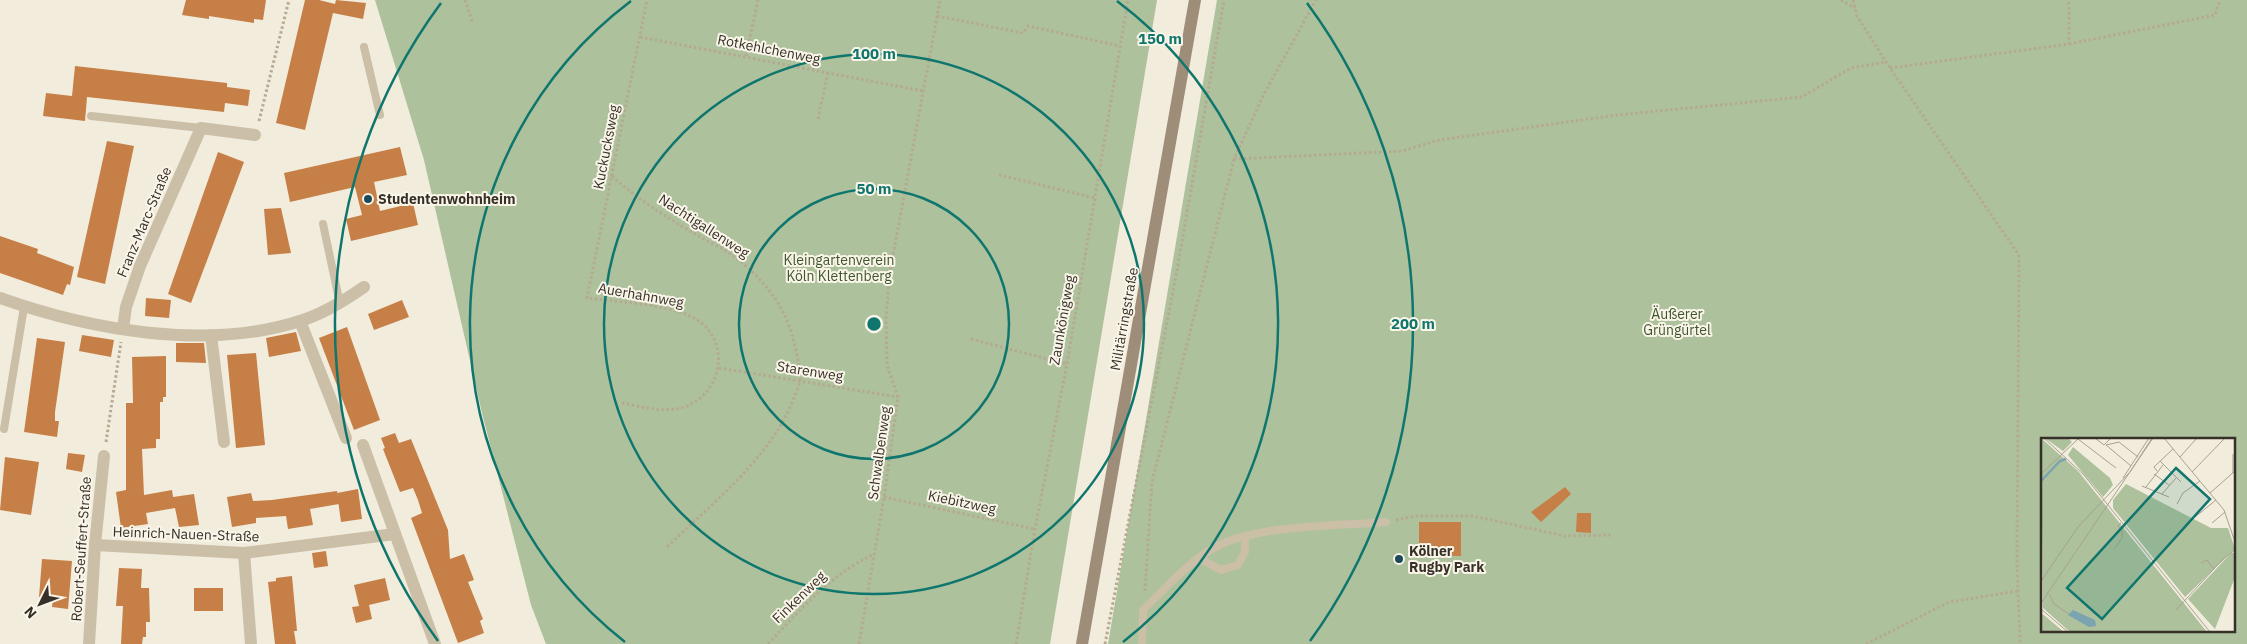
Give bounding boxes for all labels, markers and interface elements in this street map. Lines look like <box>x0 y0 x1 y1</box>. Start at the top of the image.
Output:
text: 150 m <box>1138 29 1182 48</box>
street label: Rotkehlchenweg <box>716 30 823 68</box>
text: 100 m <box>852 44 896 63</box>
street label: Kuckucksweg <box>589 103 623 191</box>
street label: Franz-Marc-Straße <box>113 164 176 280</box>
text: 50 m <box>857 179 891 198</box>
place label: Studentenwohnheim <box>378 190 515 208</box>
street label: Nachtigallenweg <box>655 190 753 262</box>
marker: Studentenwohnheim <box>362 193 374 205</box>
park label: Kleingartenverein Köln Klettenberg <box>784 251 894 285</box>
street label: Militärringstraße <box>1106 266 1142 372</box>
street label: Zaunkönigweg <box>1045 273 1079 366</box>
street label: Auerhahnweg <box>597 279 686 312</box>
park label: Äußerer Grüngürtel <box>1643 305 1711 339</box>
text: 200 m <box>1391 314 1435 333</box>
centre of rings <box>865 315 883 333</box>
street label: Starenweg <box>776 357 845 385</box>
street label: Schwalbenweg <box>864 404 895 501</box>
inset map <box>2041 438 2234 632</box>
street label: Robert-Seuffert-Straße <box>67 476 95 622</box>
street label: Kiebitzweg <box>926 486 998 518</box>
street label: Heinrich-Nauen-Straße <box>112 522 260 546</box>
place label: Kölner Rugby Park <box>1409 542 1485 576</box>
marker: Kölner Rugby Park <box>1393 553 1405 565</box>
street label: Finkenweg <box>768 567 830 627</box>
north arrow <box>15 579 65 629</box>
text: N <box>20 603 40 622</box>

